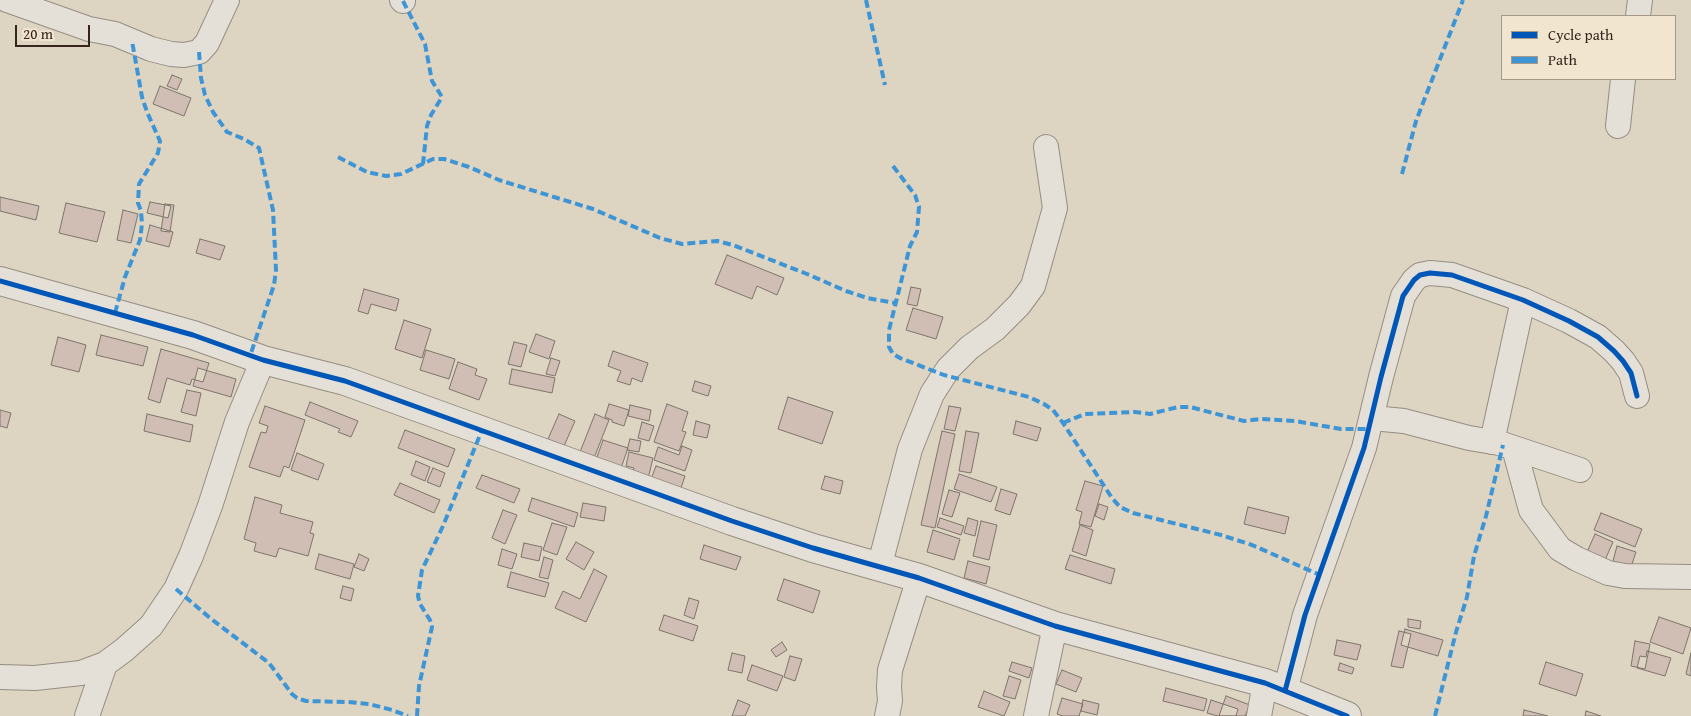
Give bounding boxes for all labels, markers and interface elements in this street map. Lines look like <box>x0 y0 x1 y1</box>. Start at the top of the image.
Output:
scale bar <box>18 15 92 47</box>
legend <box>1501 15 1676 80</box>
text: 20 m <box>23 23 53 44</box>
text: Cycle path <box>1548 24 1614 45</box>
text: Path <box>1548 49 1577 70</box>

